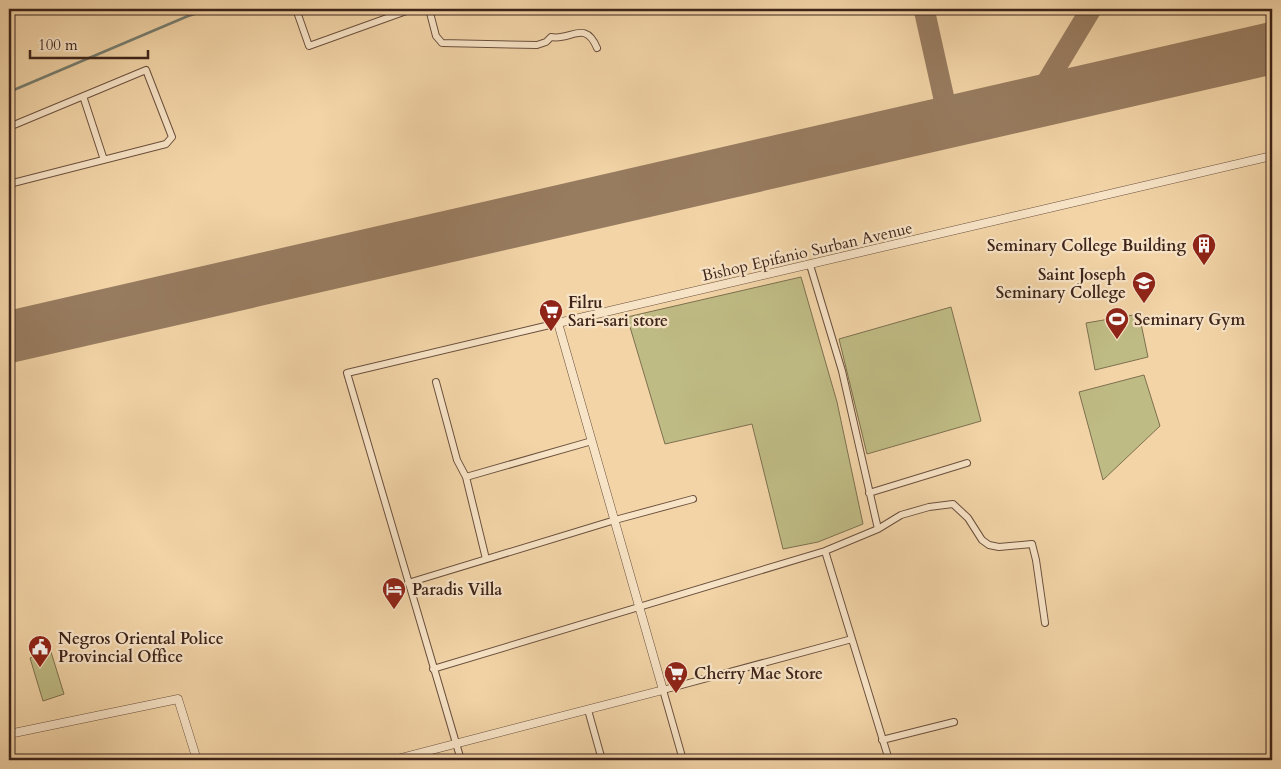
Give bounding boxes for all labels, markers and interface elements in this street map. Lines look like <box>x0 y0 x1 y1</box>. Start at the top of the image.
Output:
scale bar <box>30 28 148 60</box>
text: 100 m <box>38 35 78 55</box>
street label: Bishop Epifanio Surban Avenue <box>700 217 915 287</box>
building icon: Seminary College Building <box>1191 232 1217 266</box>
place label: Seminary College Building <box>987 235 1186 257</box>
place label: Saint Joseph Seminary College <box>996 264 1126 304</box>
school or university icon: Saint Joseph Seminary College <box>1131 270 1157 304</box>
place label: Filru Sari-sari store <box>568 292 668 332</box>
supermarket icon: Filru Sari-sari store <box>538 298 564 332</box>
sports icon: Seminary Gym <box>1104 306 1130 340</box>
place label: Seminary Gym <box>1134 309 1245 331</box>
hotel icon: Paradis Villa <box>381 576 407 610</box>
place label: Paradis Villa <box>412 579 502 601</box>
place label: Negros Oriental Police Provincial Office <box>58 628 224 668</box>
public building icon: Negros Oriental Police Provincial Office <box>27 634 53 668</box>
supermarket icon: Cherry Mae Store <box>663 660 689 694</box>
place label: Cherry Mae Store <box>694 663 823 685</box>

